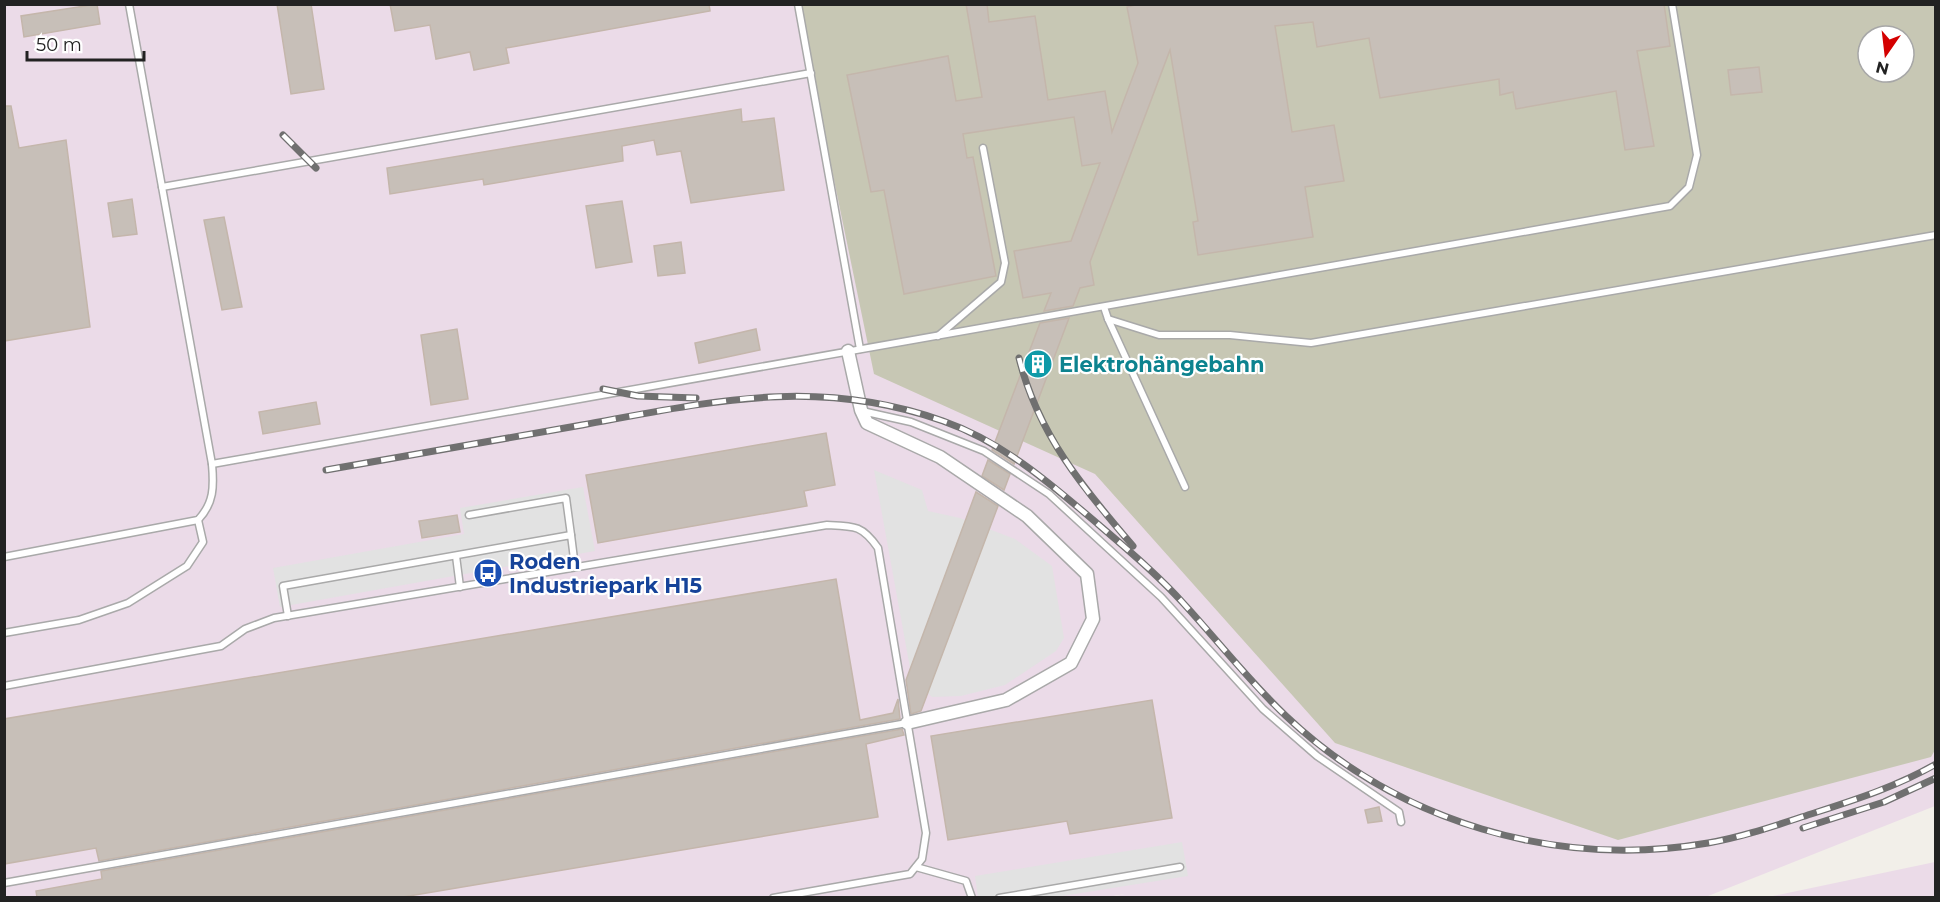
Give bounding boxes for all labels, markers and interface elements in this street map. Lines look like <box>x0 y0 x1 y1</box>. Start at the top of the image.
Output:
scale bar <box>27 24 144 62</box>
north arrow <box>1856 24 1916 84</box>
text: 50 m <box>36 34 82 56</box>
text: N <box>1874 57 1891 79</box>
building icon: Elektrohängebahn <box>1022 348 1054 380</box>
place label: Elektrohängebahn <box>1059 352 1264 377</box>
place label: Roden Industriepark H15 <box>509 549 702 598</box>
bus stop icon: Roden Industriepark H15 <box>472 557 504 589</box>

